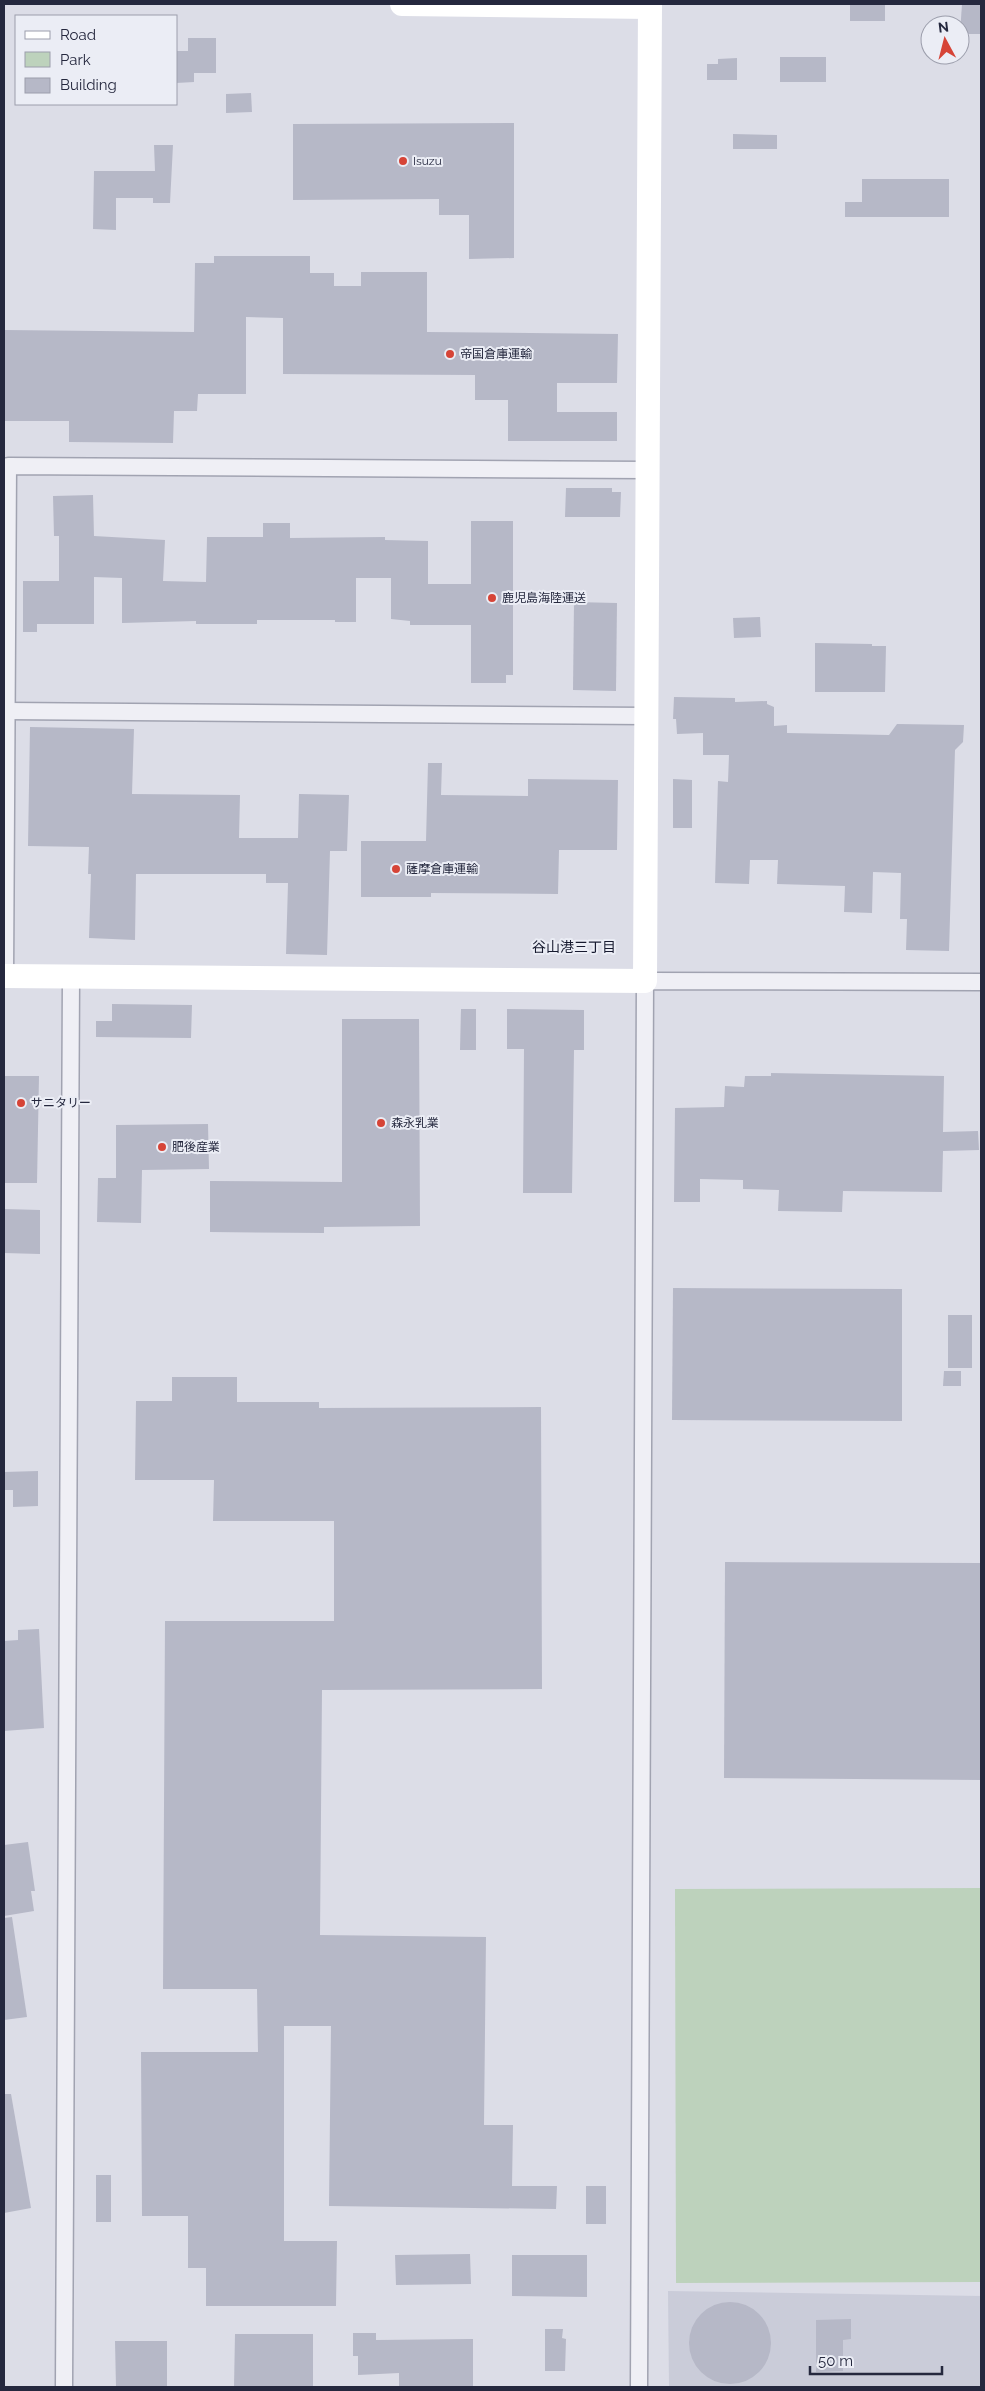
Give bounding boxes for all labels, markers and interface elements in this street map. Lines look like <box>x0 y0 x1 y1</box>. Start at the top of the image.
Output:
legend <box>15 15 178 105</box>
north arrow <box>920 15 970 65</box>
text: N <box>937 19 950 36</box>
text: Road <box>60 26 96 44</box>
text: Park <box>60 51 91 69</box>
text: Building <box>60 76 117 94</box>
place label: Isuzu <box>413 154 442 168</box>
marker: Isuzu <box>397 155 409 167</box>
place label: 帝国倉庫運輸 <box>460 347 532 361</box>
marker: 帝国倉庫運輸 <box>444 348 456 360</box>
place label: 鹿児島海陸運送 <box>502 591 586 605</box>
marker: 鹿児島海陸運送 <box>486 592 498 604</box>
place label: 薩摩倉庫運輸 <box>406 862 478 876</box>
marker: 薩摩倉庫運輸 <box>390 863 402 875</box>
district label: 谷山港三丁目 <box>532 939 616 955</box>
place label: サニタリー <box>31 1096 91 1110</box>
marker: サニタリー <box>15 1097 27 1109</box>
place label: 森永乳業 <box>391 1116 439 1130</box>
marker: 森永乳業 <box>375 1117 387 1129</box>
place label: 肥後産業 <box>172 1140 220 1154</box>
marker: 肥後産業 <box>156 1141 168 1153</box>
scale bar <box>810 2344 942 2376</box>
text: 50 m <box>818 2352 853 2370</box>

